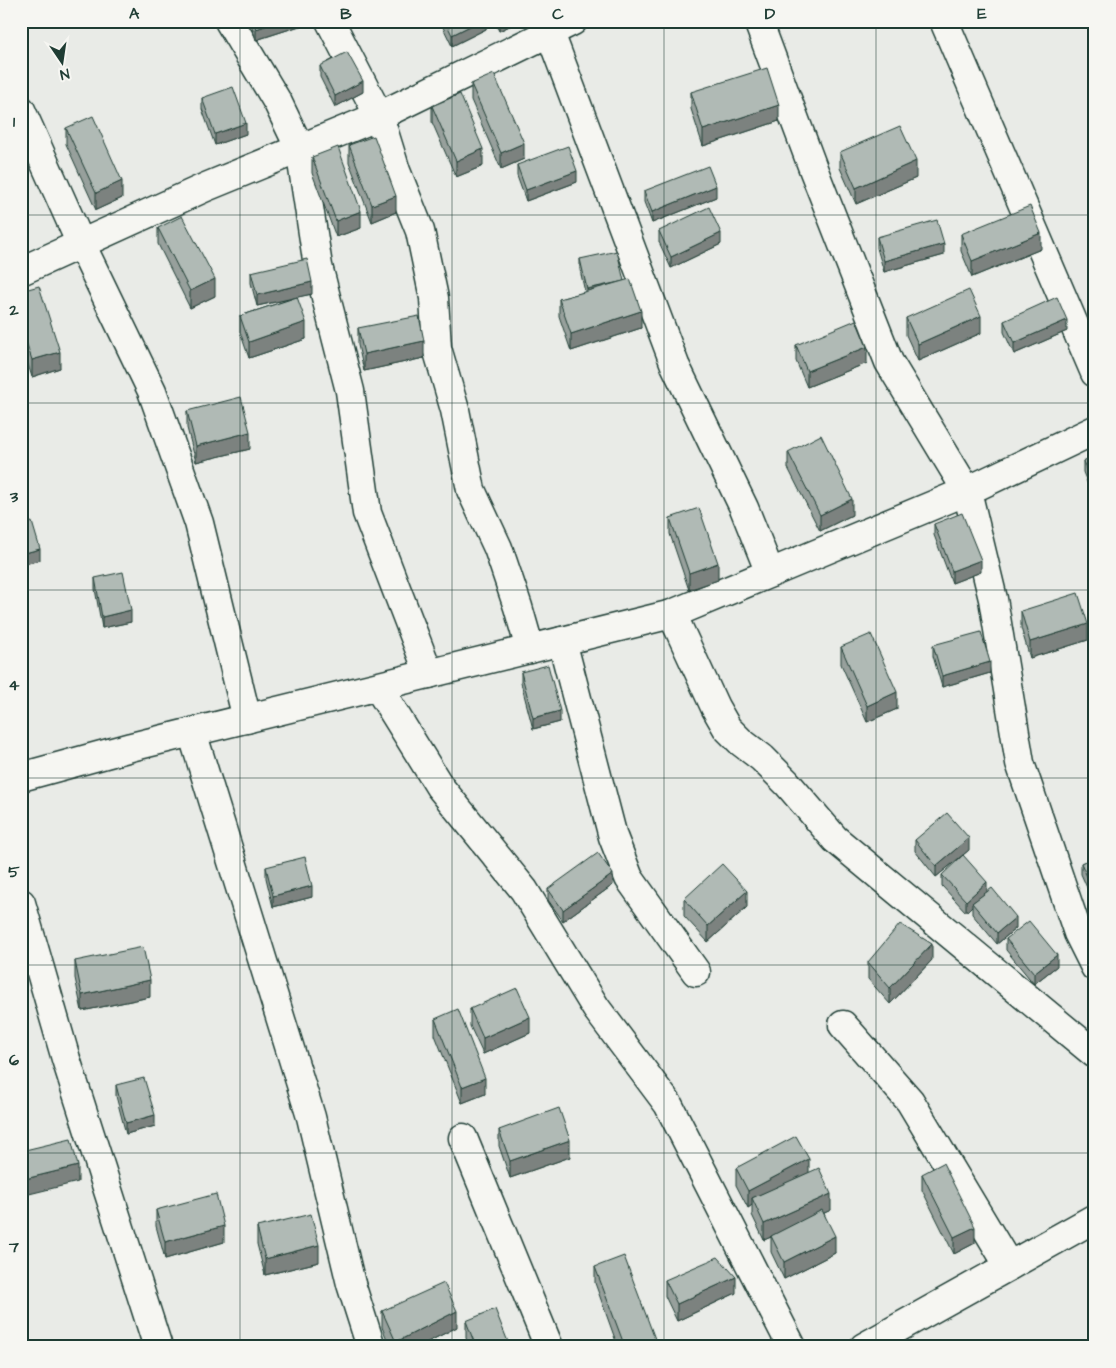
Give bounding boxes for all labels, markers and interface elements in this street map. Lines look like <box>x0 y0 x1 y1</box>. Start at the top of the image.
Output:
text: A <box>129 3 140 25</box>
text: B <box>340 3 352 25</box>
text: C <box>552 3 564 25</box>
text: D <box>765 3 776 25</box>
text: E <box>977 3 987 25</box>
north arrow <box>38 38 88 88</box>
text: N <box>58 63 71 84</box>
text: 1 <box>13 111 16 133</box>
text: 2 <box>8 299 19 321</box>
text: 3 <box>9 486 19 508</box>
text: 4 <box>9 674 20 696</box>
text: 5 <box>8 861 20 883</box>
text: 6 <box>9 1049 19 1071</box>
text: 7 <box>8 1236 19 1258</box>

